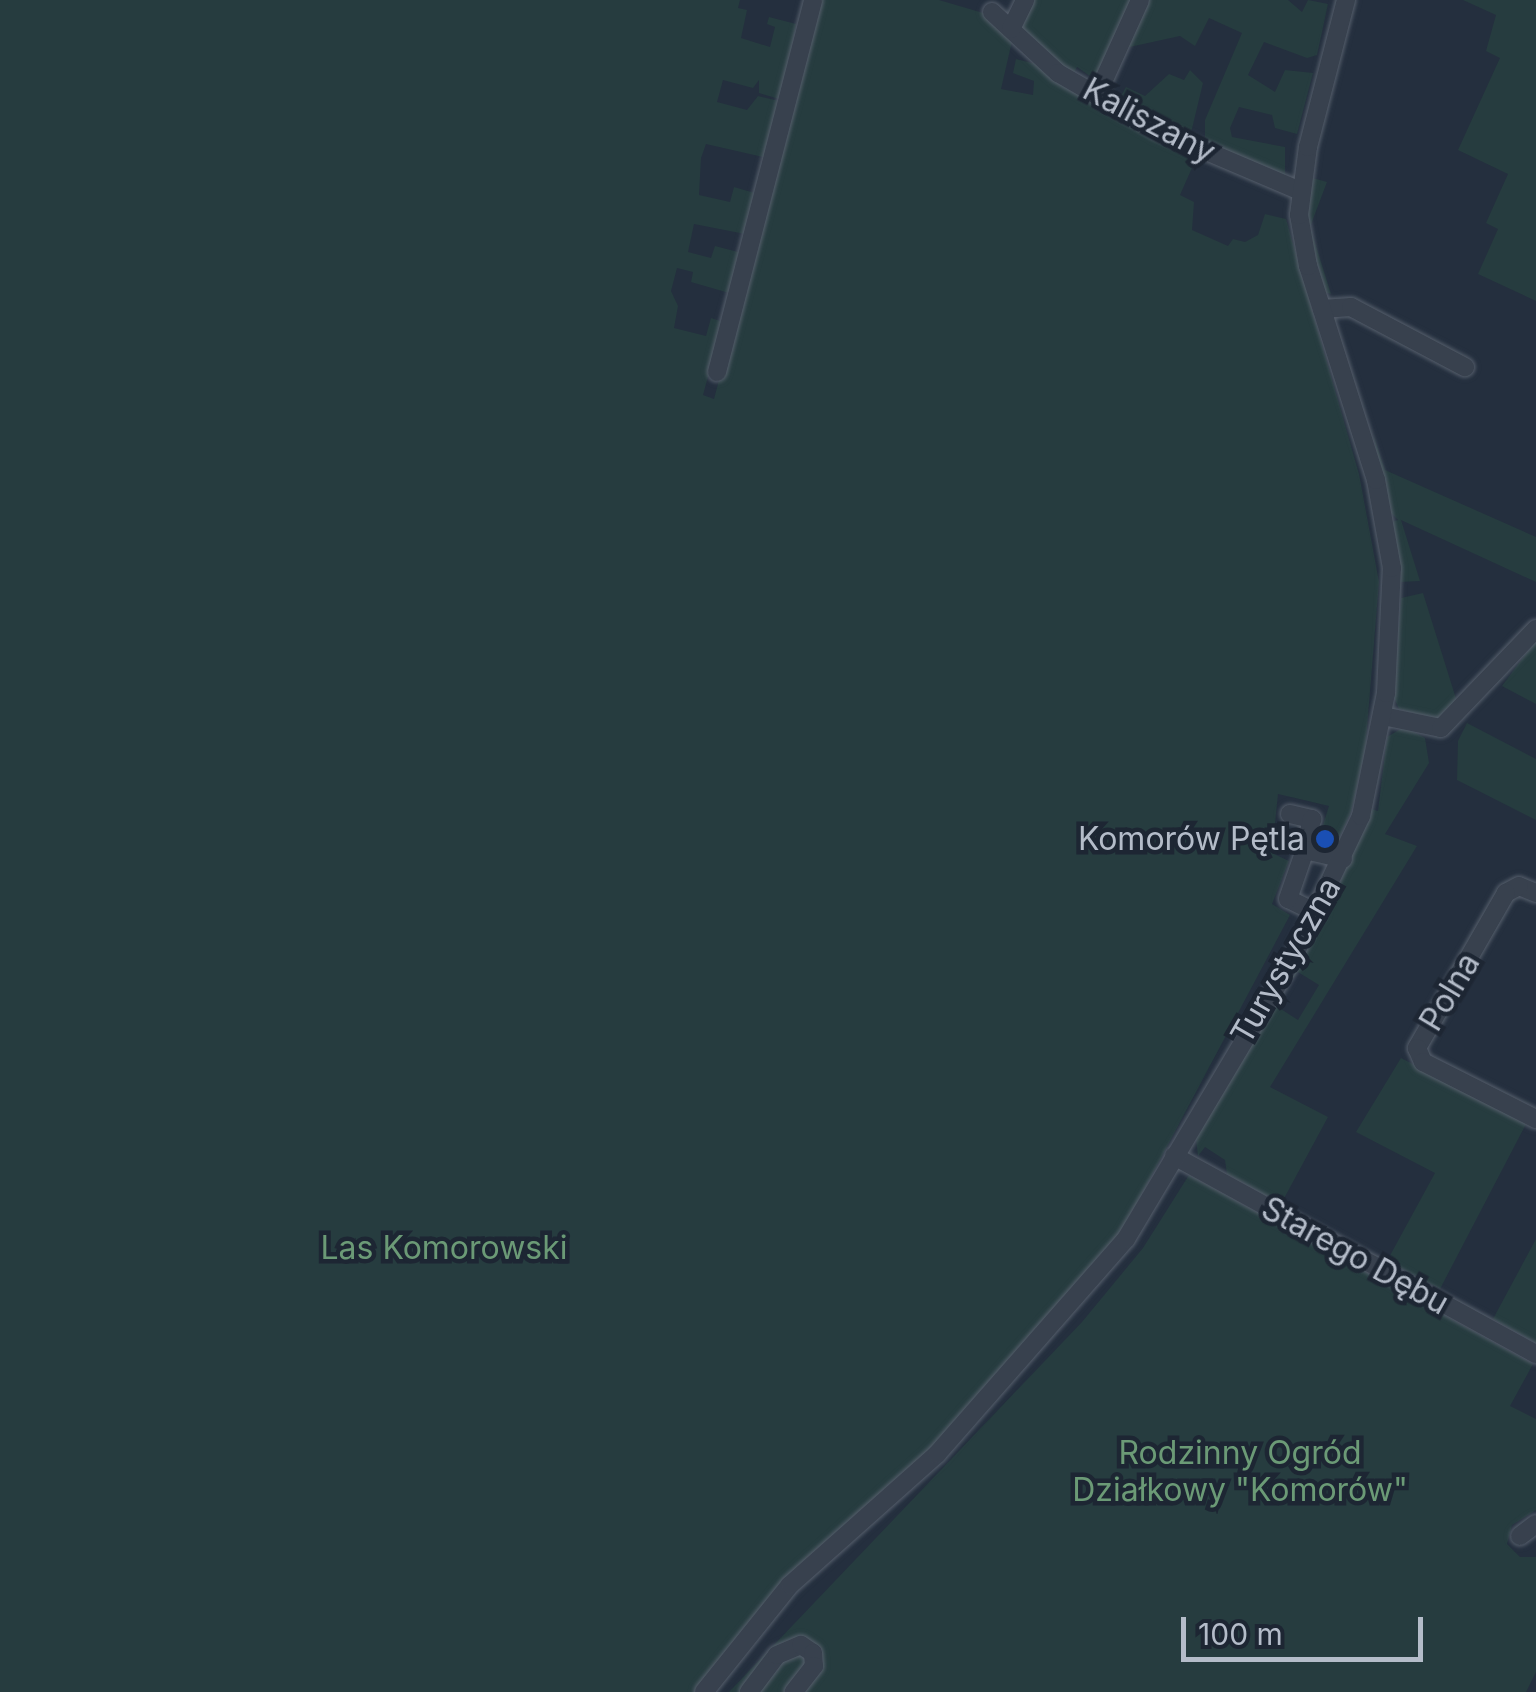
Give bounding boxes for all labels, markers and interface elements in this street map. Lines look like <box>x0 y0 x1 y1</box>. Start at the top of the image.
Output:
street label: Kaliszany <box>1076 70 1222 172</box>
place label: Komorów Pętla <box>1078 820 1305 858</box>
marker: Komorów Pętla <box>1314 828 1336 850</box>
street label: Turystyczna <box>1223 871 1349 1051</box>
street label: Polna <box>1412 946 1488 1038</box>
street label: Starego Dębu <box>1255 1189 1455 1323</box>
park label: Las Komorowski <box>320 1229 568 1267</box>
park label: Rodzinny Ogród Działkowy "Komorów" <box>1072 1435 1408 1510</box>
scale bar <box>1186 1597 1428 1659</box>
text: 100 m <box>1198 1616 1283 1652</box>

